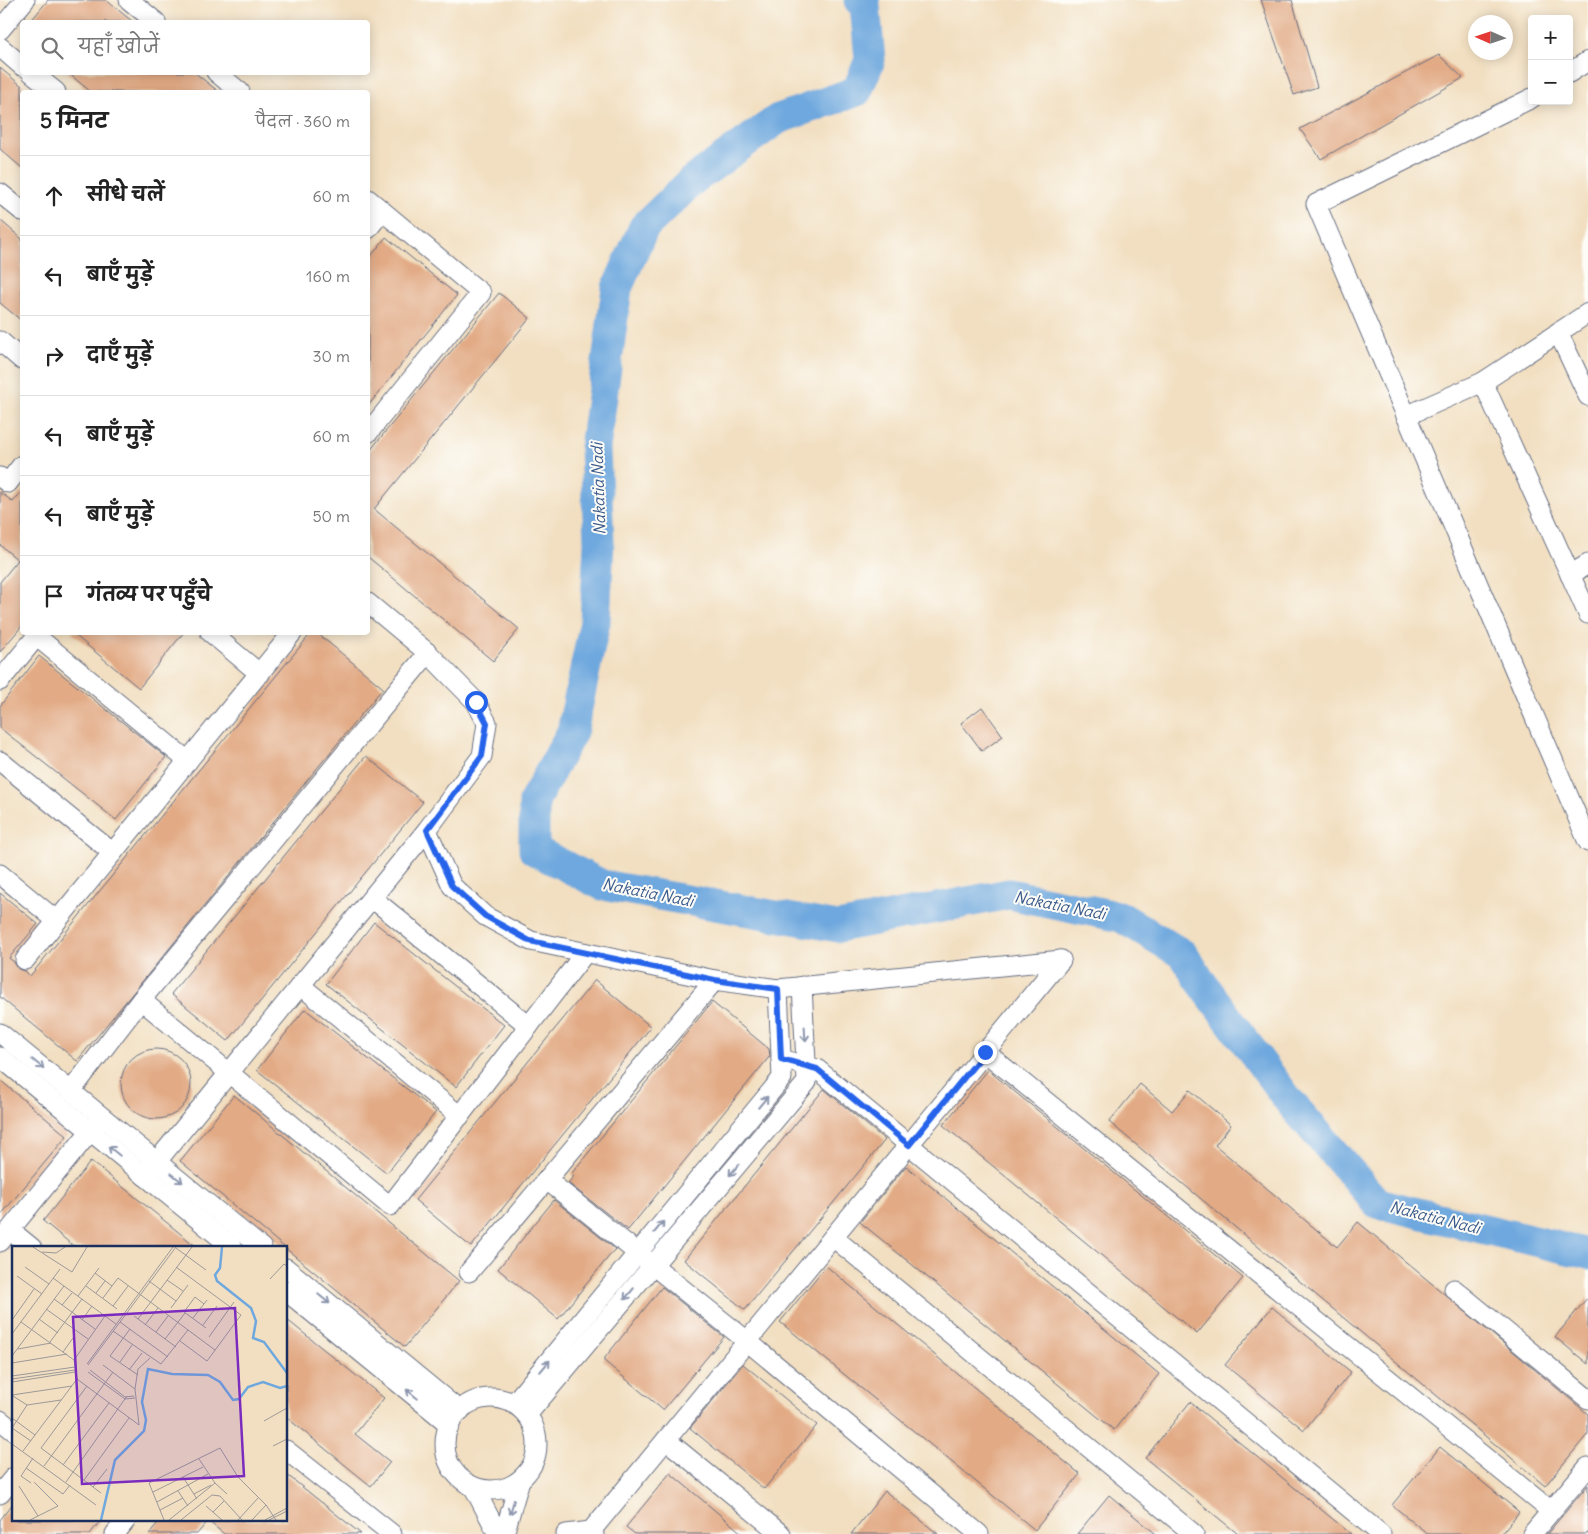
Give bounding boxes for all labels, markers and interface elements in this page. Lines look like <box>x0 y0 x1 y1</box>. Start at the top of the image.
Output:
north arrow <box>1468 15 1513 60</box>
map controls <box>1528 15 1573 105</box>
button: + <box>1528 15 1573 60</box>
search box <box>20 20 370 75</box>
icon: search <box>38 34 66 62</box>
text: यहाँ खोजें <box>78 34 159 58</box>
button: − <box>1528 60 1573 105</box>
text: 5 मिनट <box>40 107 108 134</box>
text: पैदल · 360 m <box>255 111 350 131</box>
icon: ahead <box>40 182 68 210</box>
text: सीधे चलें <box>87 182 164 206</box>
text: 60 m <box>312 186 350 206</box>
icon: left <box>40 262 68 290</box>
text: बाएँ मुड़ें <box>87 262 153 286</box>
text: 160 m <box>306 266 350 286</box>
icon: right <box>40 342 68 370</box>
text: दाएँ मुड़ें <box>87 342 153 366</box>
text: 30 m <box>313 346 350 366</box>
icon: left <box>40 422 68 450</box>
text: बाएँ मुड़ें <box>87 422 153 446</box>
text: 60 m <box>312 426 350 446</box>
water label: Nakatia Nadi <box>586 440 610 535</box>
icon: left <box>40 502 68 530</box>
text: बाएँ मुड़ें <box>87 502 153 526</box>
text: 50 m <box>312 506 350 526</box>
icon: arrive <box>40 582 68 610</box>
text: गंतव्य पर पहुँचे <box>87 582 212 606</box>
route start <box>465 691 488 714</box>
water label: Nakatia Nadi <box>601 873 698 911</box>
water label: Nakatia Nadi <box>1013 886 1110 924</box>
one-way arrow <box>801 1026 810 1042</box>
route end <box>974 1041 997 1064</box>
one-way arrow <box>31 1058 44 1069</box>
one-way arrow <box>757 1095 768 1108</box>
one-way arrow <box>108 1145 121 1156</box>
one-way arrow <box>728 1163 739 1176</box>
one-way arrow <box>170 1172 183 1183</box>
water label: Nakatia Nadi <box>1388 1196 1484 1238</box>
one-way arrow <box>654 1221 665 1234</box>
inset map <box>12 1246 288 1522</box>
one-way arrow <box>624 1288 635 1301</box>
one-way arrow <box>317 1293 330 1304</box>
one-way arrow <box>539 1360 550 1373</box>
one-way arrow <box>406 1389 419 1400</box>
one-way arrow <box>506 1499 516 1515</box>

